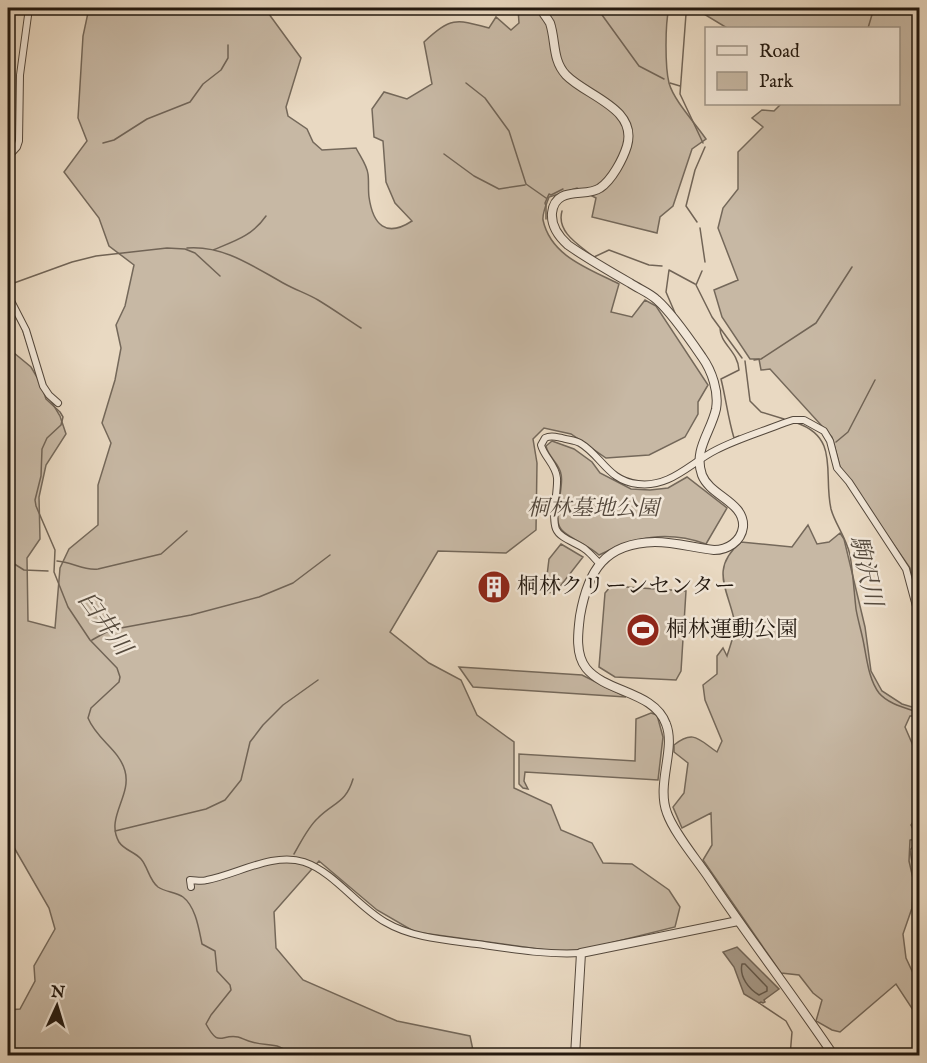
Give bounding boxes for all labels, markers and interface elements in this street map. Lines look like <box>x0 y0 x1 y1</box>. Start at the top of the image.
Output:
legend <box>705 27 900 105</box>
text: Road <box>759 41 800 64</box>
text: Park <box>759 71 794 94</box>
park label: 桐林墓地公園 <box>527 495 662 523</box>
water label: 駒沢川 <box>842 532 889 612</box>
building icon: 桐林クリーンセンター <box>476 569 512 605</box>
place label: 桐林クリーンセンター <box>517 573 736 601</box>
water label: 臼井川 <box>70 586 139 665</box>
sports icon: 桐林運動公園 <box>625 612 661 648</box>
place label: 桐林運動公園 <box>666 616 798 644</box>
north arrow <box>27 976 87 1036</box>
text: N <box>49 983 66 1004</box>

